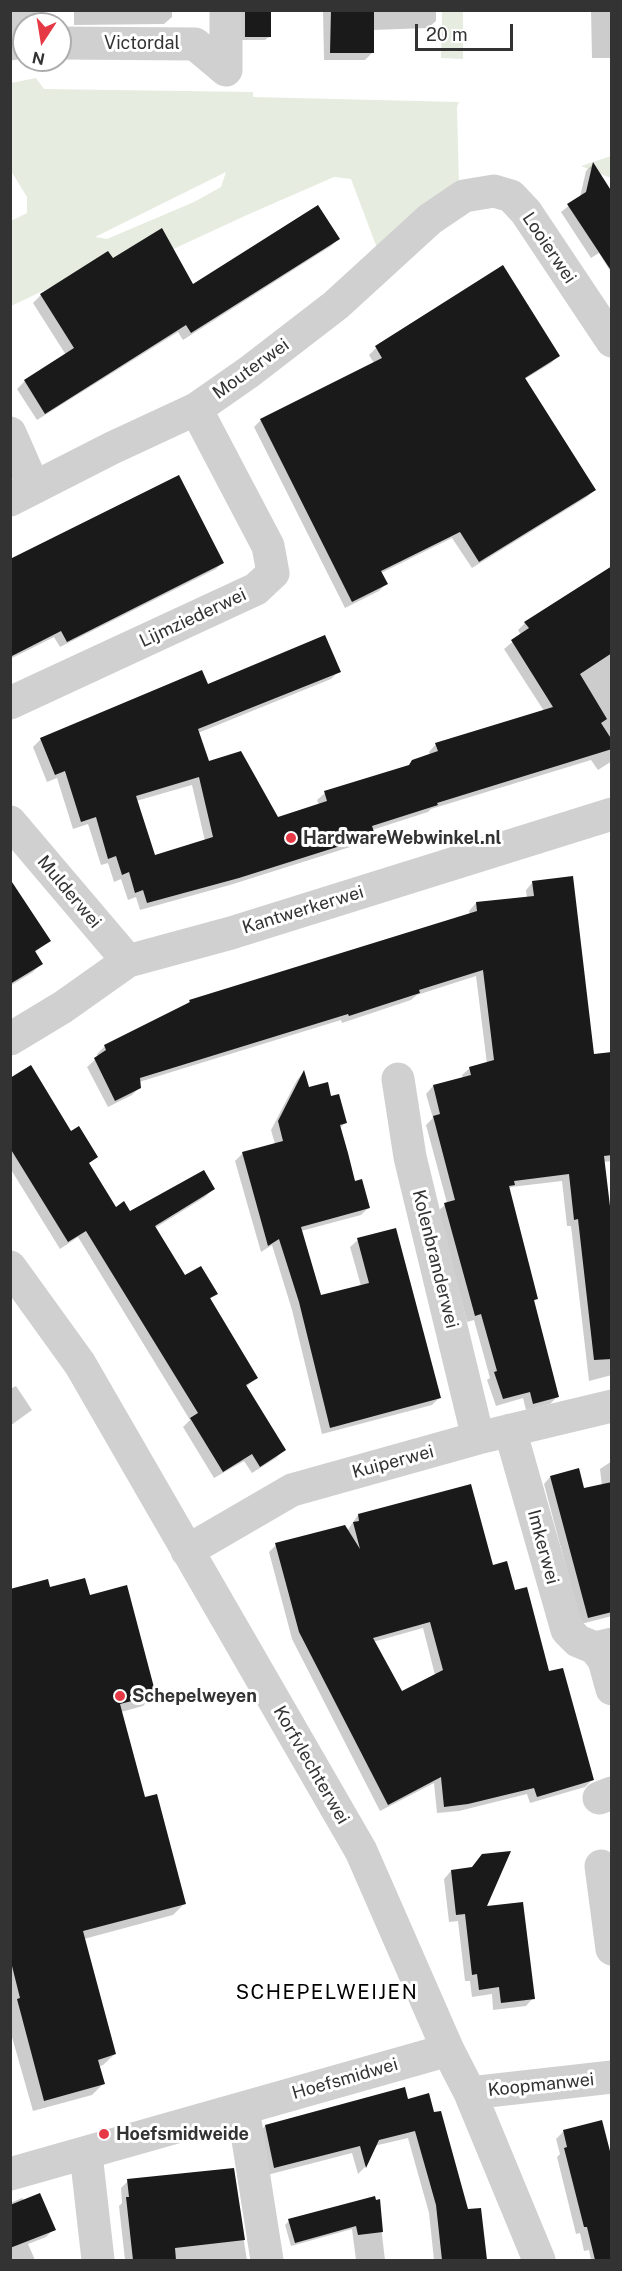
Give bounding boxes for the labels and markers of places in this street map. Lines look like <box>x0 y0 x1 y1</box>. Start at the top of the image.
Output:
place label: HardwareWebwinkel.nl <box>303 827 501 849</box>
marker: HardwareWebwinkel.nl <box>284 831 298 845</box>
place label: Schepelweyen <box>132 1685 257 1707</box>
marker: Schepelweyen <box>113 1689 127 1703</box>
place label: Hoefsmidweide <box>116 2123 249 2145</box>
marker: Hoefsmidweide <box>97 2127 111 2141</box>

